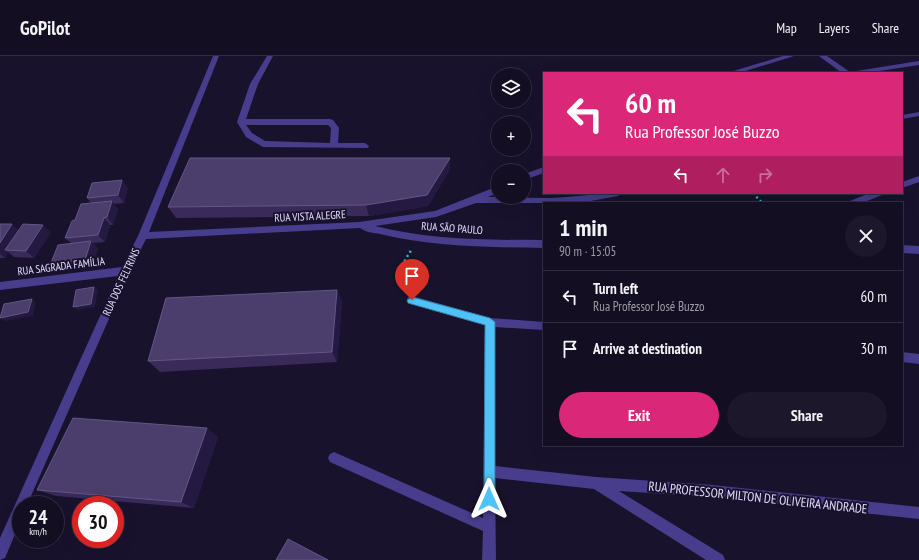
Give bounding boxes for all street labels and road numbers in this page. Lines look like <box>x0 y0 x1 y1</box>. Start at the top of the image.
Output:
street label: RUA VISTA ALEGRE <box>274 207 346 225</box>
street label: RUA SÃO PAULO <box>421 219 483 237</box>
street label: RUA DOS FELTRINS <box>99 246 143 318</box>
street label: RUA SAGRADA FAMÍLIA <box>17 254 106 278</box>
street label: RUA PROFESSOR MILTON DE OLIVEIRA ANDRADE <box>648 478 868 517</box>

